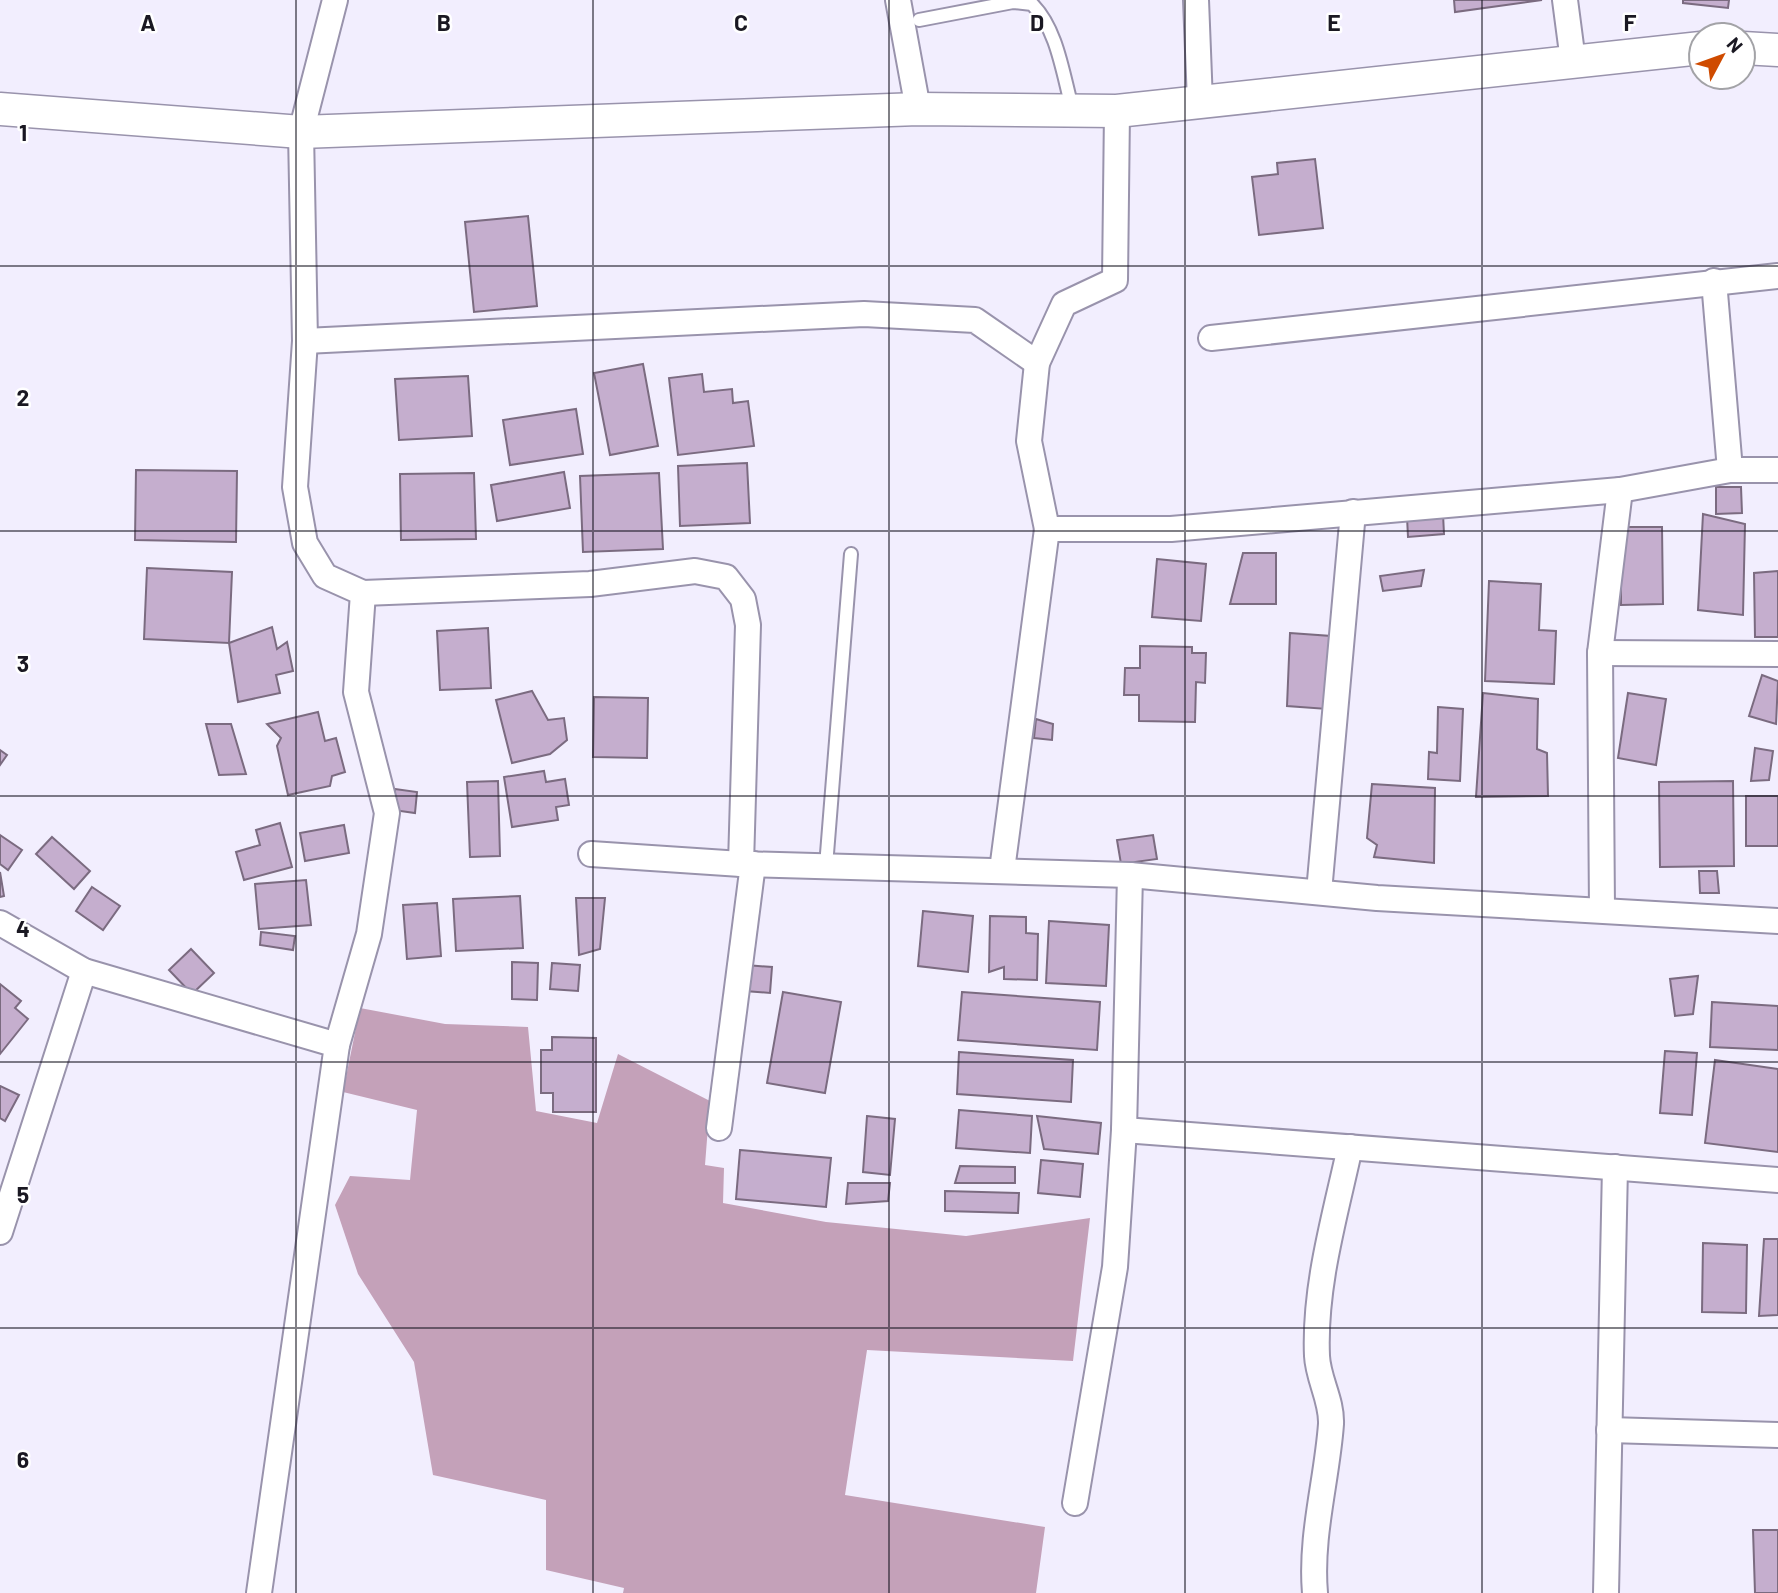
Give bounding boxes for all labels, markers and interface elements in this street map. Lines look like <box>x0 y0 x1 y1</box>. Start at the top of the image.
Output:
text: A <box>140 8 156 36</box>
text: B <box>437 8 451 36</box>
text: C <box>734 8 748 36</box>
text: D <box>1030 8 1044 36</box>
text: E <box>1327 8 1341 36</box>
text: F <box>1624 8 1637 36</box>
north arrow <box>1687 21 1757 91</box>
text: N <box>1722 32 1748 57</box>
text: 1 <box>19 118 27 146</box>
text: 2 <box>17 383 29 411</box>
text: 3 <box>17 649 29 677</box>
text: 4 <box>16 914 30 942</box>
text: 5 <box>17 1180 29 1208</box>
text: 6 <box>17 1445 29 1473</box>

